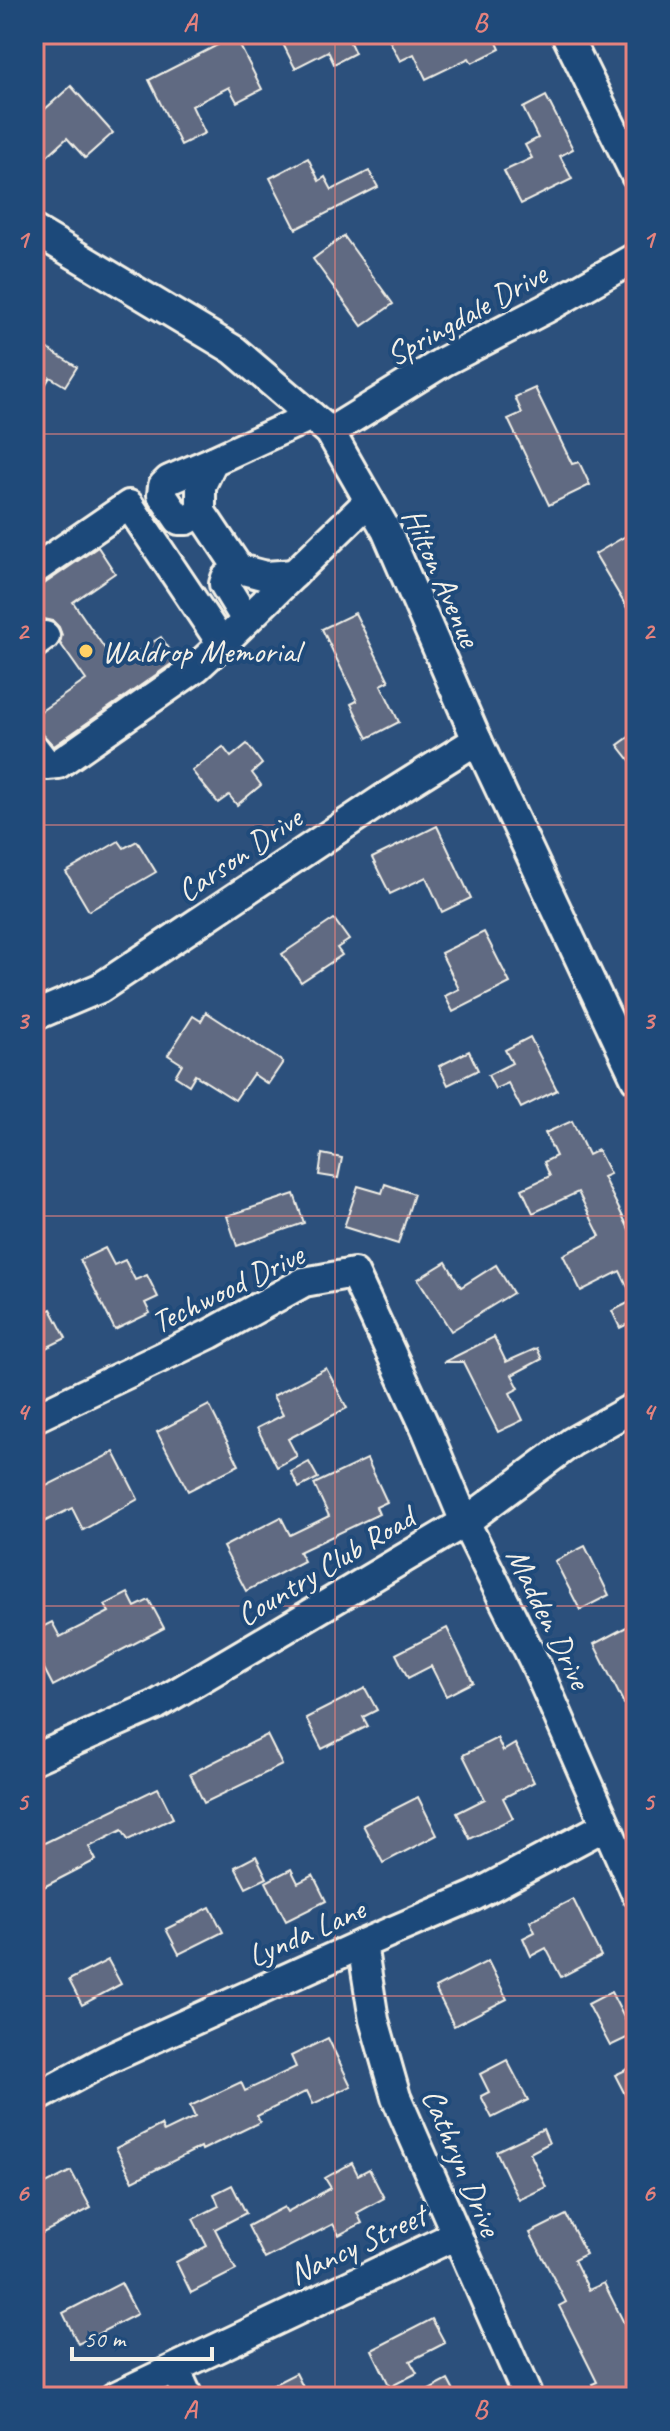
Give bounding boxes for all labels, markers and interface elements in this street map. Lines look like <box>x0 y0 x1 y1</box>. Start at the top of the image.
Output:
text: A <box>183 6 198 39</box>
text: B <box>473 6 489 39</box>
text: 1 <box>16 223 31 256</box>
text: 1 <box>642 223 657 256</box>
street label: Springdale Drive <box>379 252 556 375</box>
street label: Hilton Avenue <box>393 502 491 655</box>
text: 2 <box>16 614 30 647</box>
text: 2 <box>642 614 656 647</box>
place label: Waldrop Memorial <box>102 631 306 672</box>
marker: Waldrop Memorial <box>77 642 95 660</box>
street label: Carson Drive <box>169 796 312 911</box>
text: 3 <box>16 1004 30 1037</box>
text: 3 <box>642 1004 656 1037</box>
street label: Techwood Drive <box>144 1233 312 1343</box>
text: 4 <box>16 1395 31 1428</box>
text: 4 <box>642 1395 657 1428</box>
street label: Country Club Road <box>229 1495 425 1636</box>
street label: Madden Drive <box>497 1541 601 1698</box>
text: 5 <box>16 1785 30 1818</box>
text: 5 <box>642 1785 656 1818</box>
street label: Lynda Lane <box>241 1887 373 1976</box>
street label: Cathryn Drive <box>412 2082 512 2244</box>
text: 6 <box>16 2176 30 2209</box>
text: 6 <box>642 2176 656 2209</box>
street label: Nancy Street <box>282 2193 436 2294</box>
scale bar <box>72 2311 212 2361</box>
text: 50 m <box>84 2324 127 2354</box>
text: A <box>183 2393 198 2426</box>
text: B <box>473 2393 489 2426</box>

